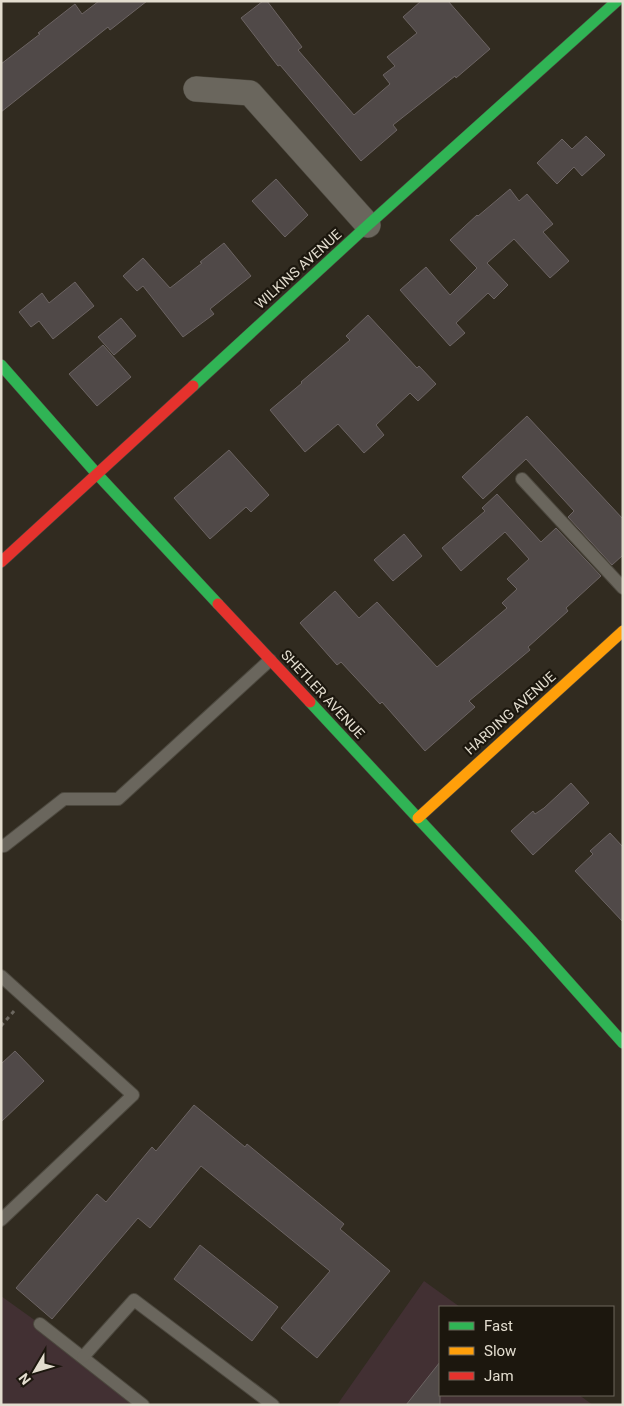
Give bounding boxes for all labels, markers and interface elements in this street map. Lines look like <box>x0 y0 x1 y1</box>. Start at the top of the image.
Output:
street label: WILKINS AVENUE <box>252 226 344 312</box>
street label: SHETLER AVENUE <box>278 647 368 741</box>
street label: HARDING AVENUE <box>461 668 559 758</box>
legend <box>439 1306 614 1396</box>
text: Fast <box>484 1317 513 1335</box>
text: Slow <box>484 1342 516 1360</box>
north arrow <box>10 1346 60 1396</box>
text: Jam <box>484 1367 514 1385</box>
text: N <box>15 1370 34 1388</box>

